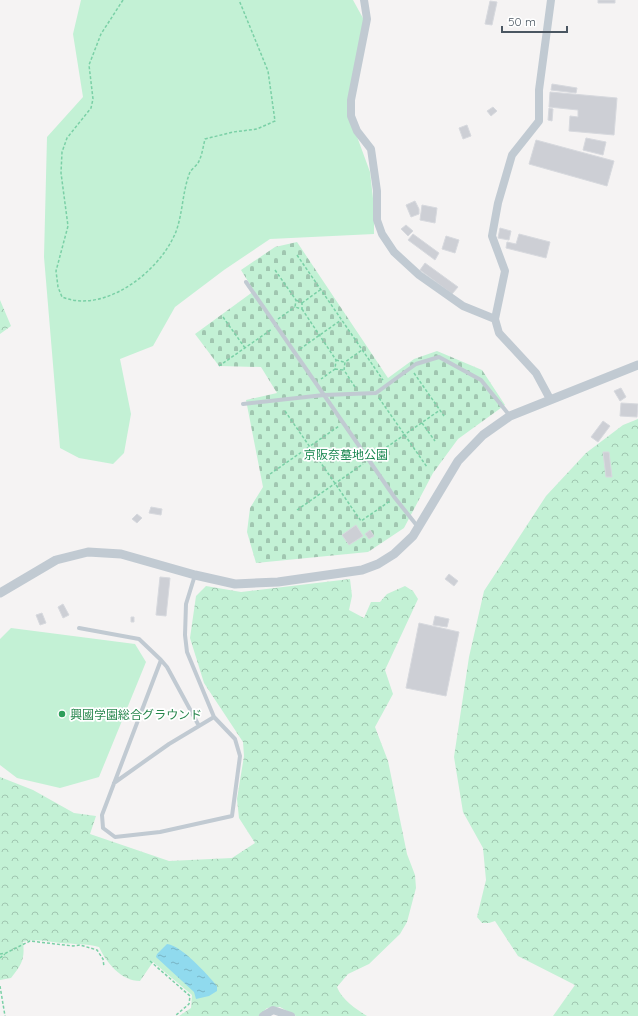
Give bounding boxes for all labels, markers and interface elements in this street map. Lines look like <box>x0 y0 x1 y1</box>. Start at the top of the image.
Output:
scale bar <box>502 8 567 34</box>
text: 50 m <box>508 14 536 29</box>
park label: 京阪奈墓地公園 <box>304 447 388 462</box>
place label: 興國学園総合グラウンド <box>70 707 202 722</box>
marker: 興國学園総合グラウンド <box>57 709 67 719</box>

